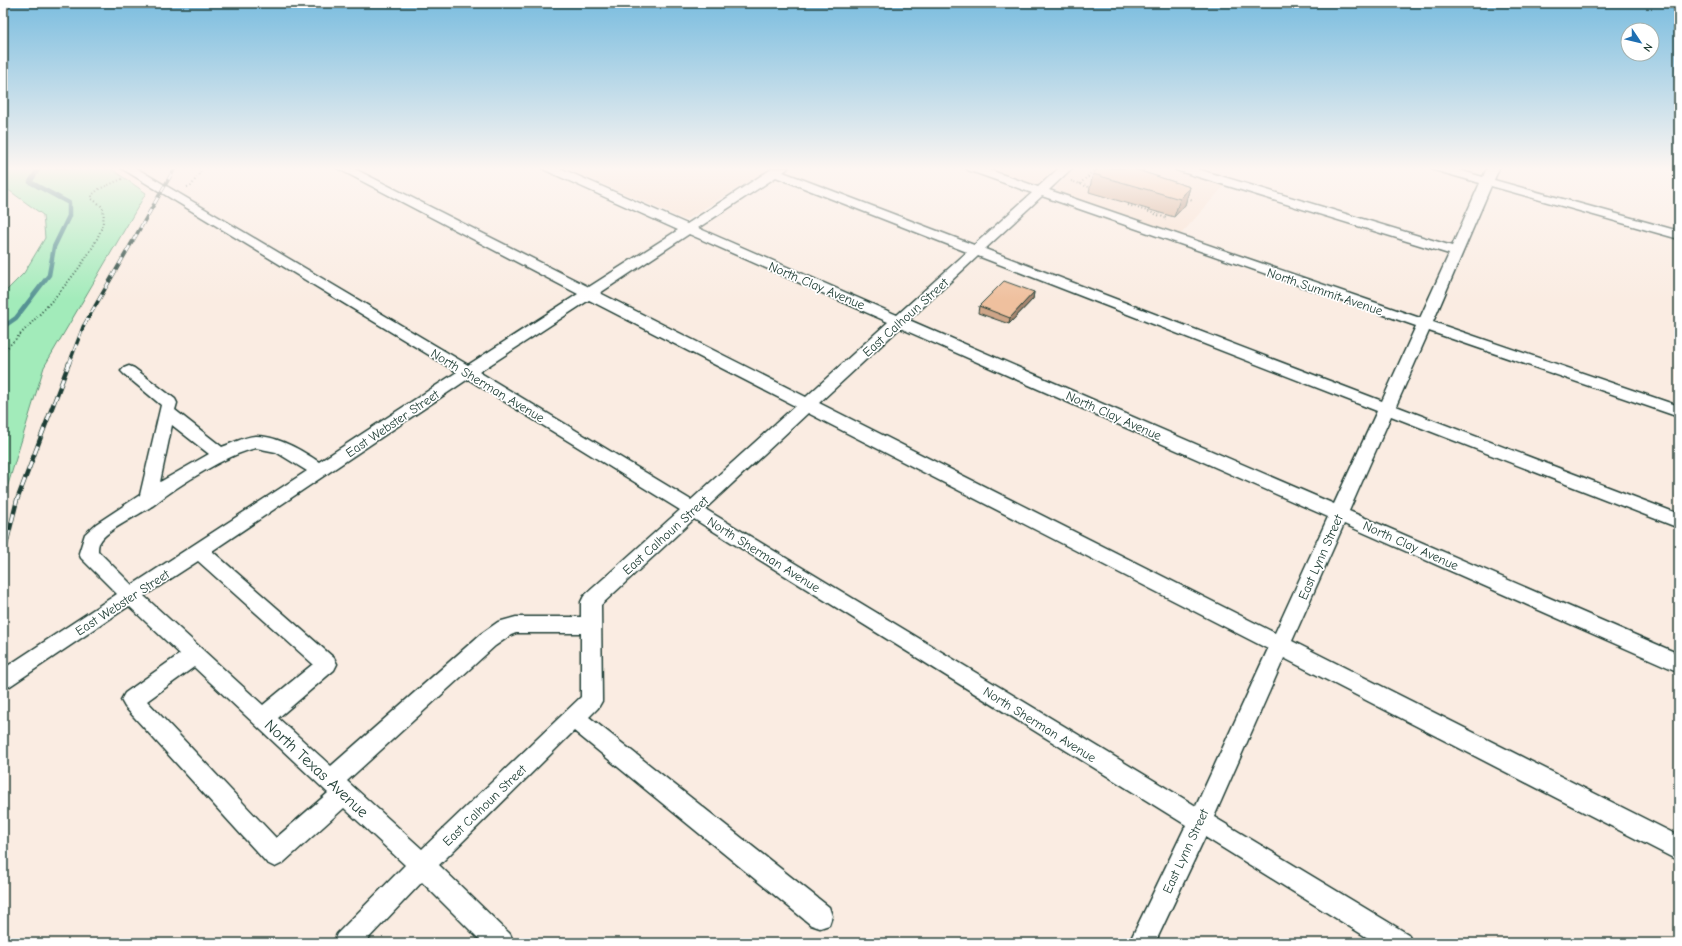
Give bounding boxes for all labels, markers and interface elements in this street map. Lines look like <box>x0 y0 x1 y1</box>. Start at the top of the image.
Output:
north arrow <box>1620 22 1660 62</box>
text: N <box>1640 41 1655 54</box>
street label: North Clay Avenue <box>767 258 868 313</box>
street label: North Summit Avenue <box>1265 265 1385 319</box>
street label: East Calhoun Street <box>859 274 952 360</box>
street label: North Sherman Avenue <box>428 346 548 426</box>
street label: East Webster Street <box>343 386 443 460</box>
street label: North Clay Avenue <box>1064 388 1164 443</box>
street label: East Calhoun Street <box>619 492 712 578</box>
street label: East Lynn Street <box>1295 511 1346 602</box>
street label: North Sherman Avenue <box>705 514 823 595</box>
street label: North Clay Avenue <box>1361 518 1461 573</box>
street label: East Webster Street <box>72 566 173 638</box>
street label: North Sherman Avenue <box>981 684 1099 765</box>
street label: North Texas Avenue <box>261 716 372 821</box>
street label: East Calhoun Street <box>440 761 530 849</box>
street label: East Lynn Street <box>1159 805 1212 896</box>

